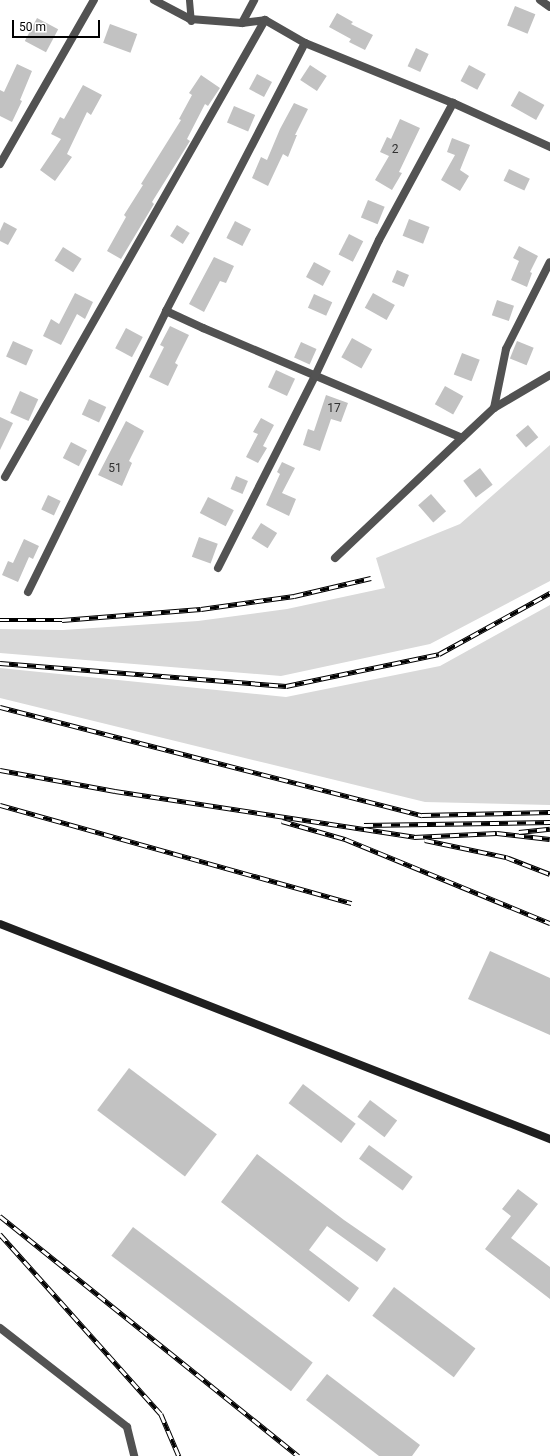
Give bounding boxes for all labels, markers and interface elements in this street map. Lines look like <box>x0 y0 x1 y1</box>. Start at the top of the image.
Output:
scale bar <box>14 12 102 38</box>
text: 50 m <box>19 20 46 34</box>
house number: 2 <box>392 143 398 157</box>
house number: 17 <box>327 402 341 416</box>
house number: 51 <box>108 462 122 476</box>

